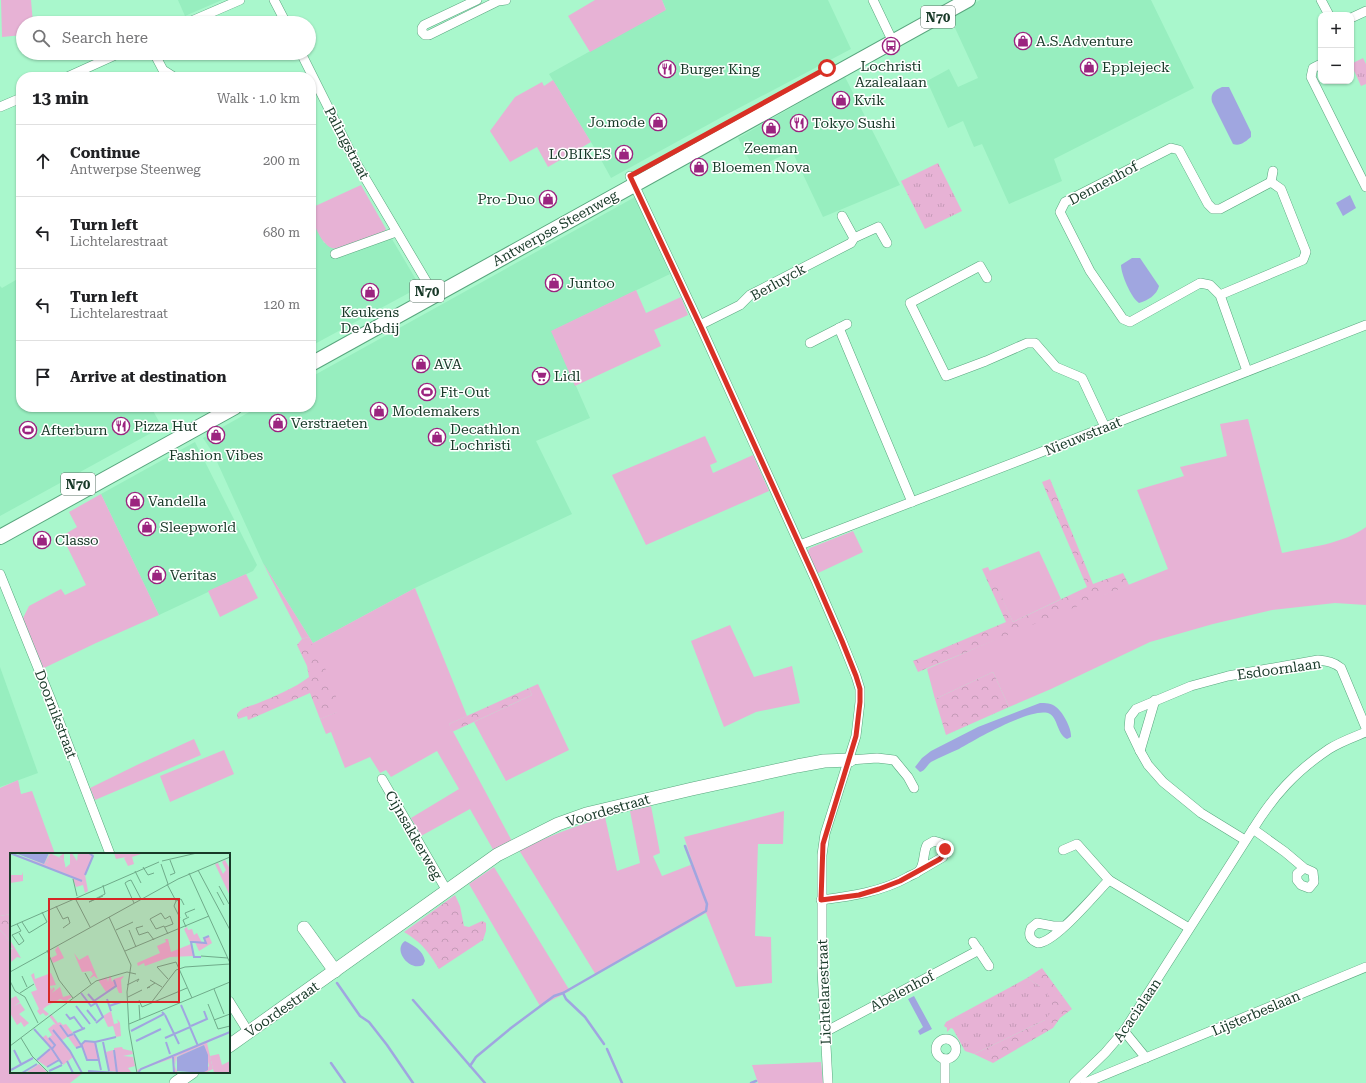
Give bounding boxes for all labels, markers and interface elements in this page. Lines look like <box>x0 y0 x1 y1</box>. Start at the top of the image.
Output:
road number: N70 <box>921 6 955 28</box>
map controls <box>1318 12 1354 84</box>
button: + <box>1318 12 1354 48</box>
search box <box>16 16 316 60</box>
icon: search <box>30 27 52 49</box>
text: Search here <box>62 29 148 47</box>
shop icon: A.S.Adventure <box>1013 31 1033 51</box>
place label: A.S.Adventure <box>1036 33 1133 49</box>
bus stop icon: Lochristi Azalealaan <box>881 36 901 56</box>
button: − <box>1318 48 1354 84</box>
shop icon: Epplejeck <box>1079 57 1099 77</box>
place label: Lochristi Azalealaan <box>855 58 927 90</box>
restaurant icon: Burger King <box>657 59 677 79</box>
route start <box>818 59 836 77</box>
place label: Epplejeck <box>1102 59 1170 75</box>
place label: Burger King <box>680 61 760 77</box>
text: 13 min <box>32 88 89 108</box>
shop icon: Kvik <box>831 90 851 110</box>
text: Walk · 1.0 km <box>217 91 300 106</box>
place label: Kvik <box>854 92 885 108</box>
street label: Palingstraat <box>321 104 373 182</box>
shop icon: Jo.mode <box>648 112 668 132</box>
restaurant icon: Tokyo Sushi <box>789 113 809 133</box>
place label: Jo.mode <box>588 114 645 130</box>
place label: Tokyo Sushi <box>812 115 896 131</box>
shop icon: Zeeman <box>761 118 781 138</box>
place label: Zeeman <box>744 140 798 156</box>
text: Continue <box>70 144 140 162</box>
shop icon: LOBIKES <box>614 144 634 164</box>
place label: LOBIKES <box>549 146 611 162</box>
icon: ahead <box>32 150 54 172</box>
text: 200 m <box>263 153 300 168</box>
shop icon: Bloemen Nova <box>689 157 709 177</box>
street label: Dennenhof <box>1066 158 1141 208</box>
place label: Bloemen Nova <box>712 159 810 175</box>
text: Antwerpse Steenweg <box>70 162 201 177</box>
street label: Antwerpse Steenweg <box>490 187 620 269</box>
shop icon: Pro-Duo <box>538 189 558 209</box>
place label: Pro-Duo <box>477 191 535 207</box>
text: Turn left <box>70 216 138 234</box>
icon: left <box>32 222 54 244</box>
text: 680 m <box>263 225 300 240</box>
text: Lichtelarestraat <box>70 234 168 249</box>
street label: Berluyck <box>748 260 808 304</box>
shop icon: Juntoo <box>544 273 564 293</box>
place label: Juntoo <box>567 275 615 291</box>
road number: N70 <box>410 280 444 302</box>
shop icon: Keukens De Abdij <box>360 282 380 302</box>
text: Turn left <box>70 288 138 306</box>
icon: left <box>32 294 54 316</box>
text: 120 m <box>263 297 300 312</box>
place label: Keukens De Abdij <box>341 304 399 336</box>
text: Lichtelarestraat <box>70 306 168 321</box>
shop icon: AVA <box>411 354 431 374</box>
place label: AVA <box>434 356 462 372</box>
icon: arrive <box>32 366 54 388</box>
supermarket icon: Lidl <box>531 366 551 386</box>
text: Arrive at destination <box>70 368 226 386</box>
place label: Lidl <box>554 368 581 384</box>
sports icon: Fit-Out <box>417 382 437 402</box>
place label: Fit-Out <box>440 384 489 400</box>
shop icon: Modemakers <box>369 401 389 421</box>
place label: Modemakers <box>392 403 480 419</box>
shop icon: Verstraeten <box>268 413 288 433</box>
street label: Nieuwstraat <box>1042 413 1124 459</box>
place label: Verstraeten <box>291 415 368 431</box>
restaurant icon: Pizza Hut <box>111 416 131 436</box>
place label: Pizza Hut <box>134 418 197 434</box>
sports icon: Afterburn <box>18 420 38 440</box>
place label: Decathlon Lochristi <box>450 421 520 453</box>
place label: Afterburn <box>41 422 108 438</box>
shop icon: Fashion Vibes <box>206 425 226 445</box>
shop icon: Decathlon Lochristi <box>427 427 447 447</box>
place label: Fashion Vibes <box>169 447 263 463</box>
road number: N70 <box>61 473 95 495</box>
shop icon: Vandella <box>125 491 145 511</box>
place label: Vandella <box>148 493 207 509</box>
shop icon: Sleepworld <box>137 517 157 537</box>
place label: Sleepworld <box>160 519 236 535</box>
shop icon: Classo <box>32 530 52 550</box>
place label: Classo <box>55 532 99 548</box>
shop icon: Veritas <box>147 565 167 585</box>
place label: Veritas <box>170 567 217 583</box>
street label: Esdoornlaan <box>1236 655 1322 683</box>
street label: Doornikstraat <box>32 667 80 761</box>
street label: Cijnsakkerweg <box>382 788 446 882</box>
street label: Voordestraat <box>564 790 652 830</box>
route end <box>936 840 954 858</box>
inset map <box>10 853 230 1073</box>
street label: Lichtelarestraat <box>814 939 834 1045</box>
street label: Abelenhof <box>867 967 937 1015</box>
street label: Acacialaan <box>1110 975 1164 1045</box>
street label: Voordestraat <box>242 978 322 1040</box>
street label: Lijsterbeslaan <box>1210 987 1302 1039</box>

